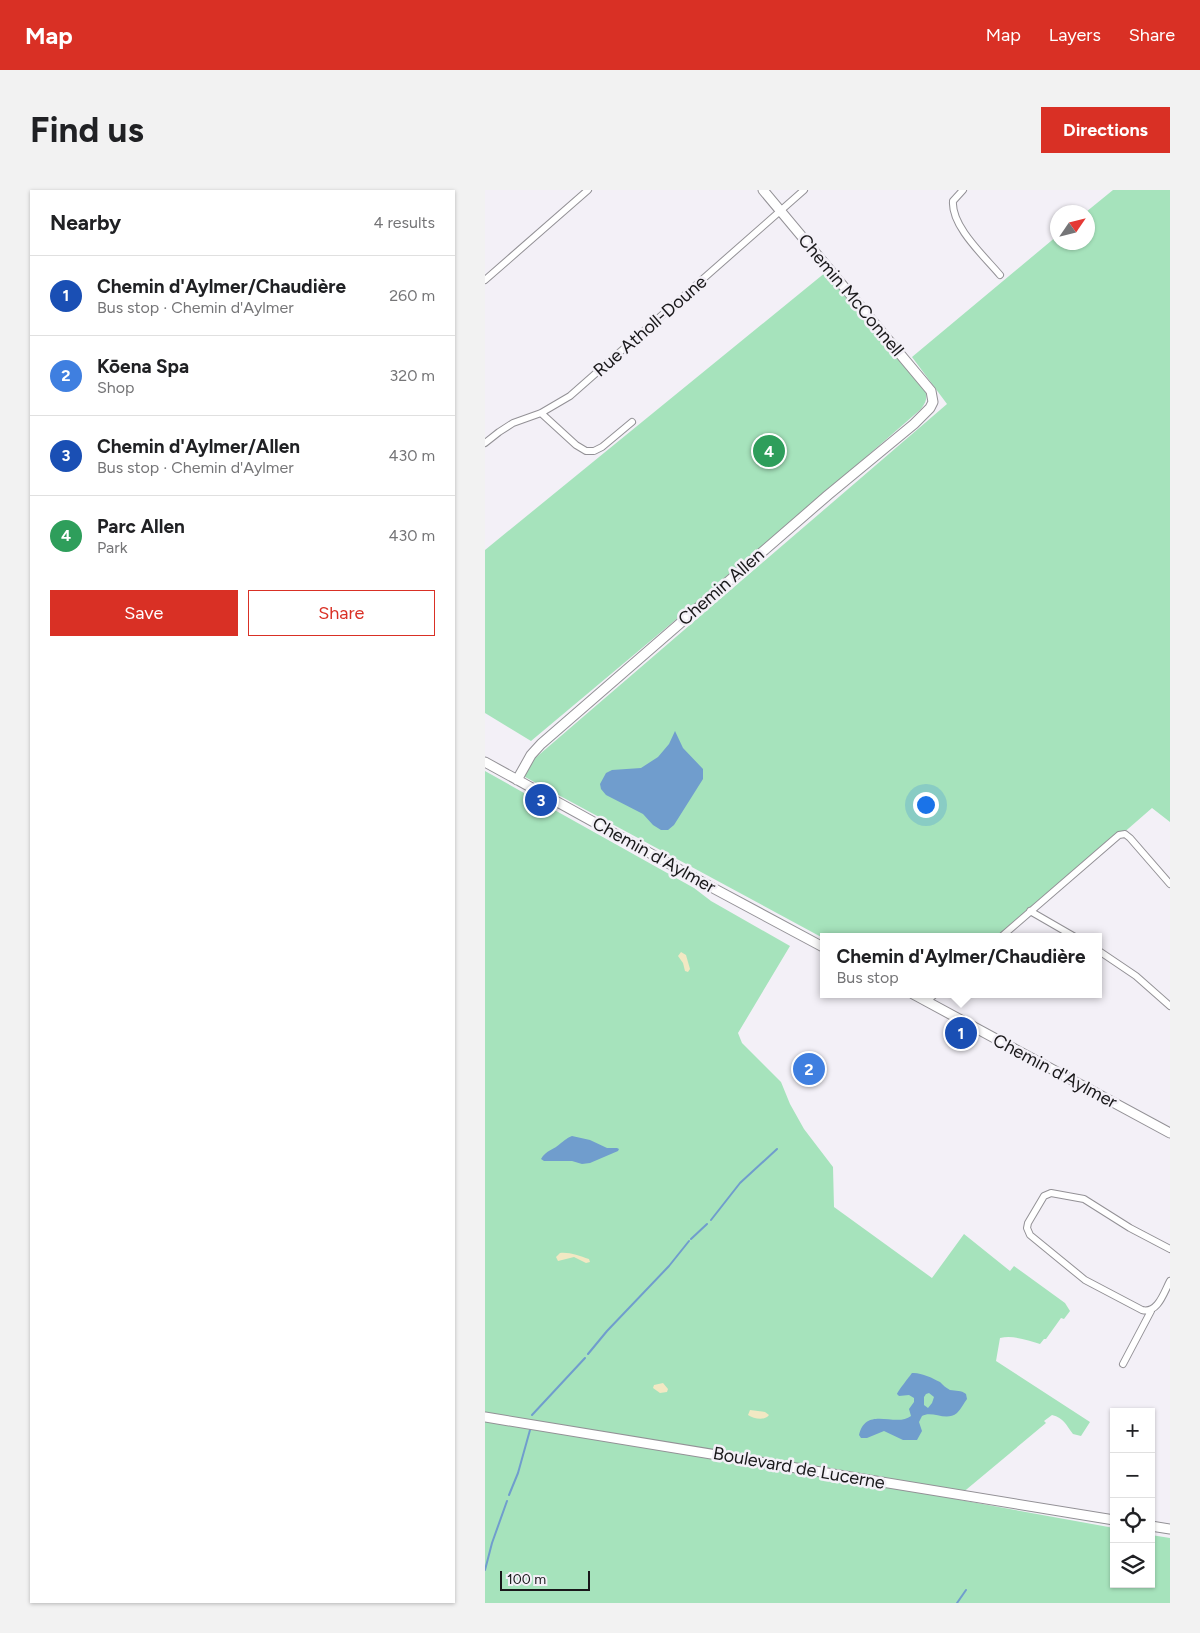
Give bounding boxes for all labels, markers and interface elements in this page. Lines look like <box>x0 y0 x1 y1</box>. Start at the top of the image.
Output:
text: Map <box>25 21 73 50</box>
text: Map <box>986 24 1021 46</box>
text: Layers <box>1049 24 1101 46</box>
text: Share <box>1129 24 1175 46</box>
button: Directions <box>1041 107 1170 153</box>
text: Find us <box>30 109 144 151</box>
north arrow <box>1050 205 1095 250</box>
text: Nearby <box>50 210 121 235</box>
text: 4 results <box>374 213 435 232</box>
street label: Chemin McConnell <box>793 229 909 361</box>
street label: Rue Atholl-Doune <box>589 271 711 381</box>
text: Chemin d'Aylmer/Chaudière <box>97 275 346 298</box>
text: 1 <box>63 286 69 305</box>
text: 260 m <box>389 286 435 305</box>
text: Bus stop · Chemin d'Aylmer <box>97 298 294 317</box>
text: Kōena Spa <box>97 355 189 378</box>
text: 2 <box>61 366 71 385</box>
text: 320 m <box>390 366 435 385</box>
text: Shop <box>97 378 135 397</box>
pin: 4 <box>753 432 785 470</box>
text: Chemin d'Aylmer/Allen <box>97 435 300 458</box>
text: 3 <box>62 446 70 465</box>
text: 430 m <box>389 446 435 465</box>
text: Bus stop · Chemin d'Aylmer <box>97 458 294 477</box>
text: Parc Allen <box>97 515 185 538</box>
text: 4 <box>61 526 71 545</box>
text: 430 m <box>389 526 435 545</box>
text: Park <box>97 538 127 557</box>
street label: Chemin Allen <box>673 544 769 630</box>
button: Save <box>50 590 238 636</box>
button: Share <box>248 590 435 636</box>
pin: 3 <box>525 781 557 819</box>
your location <box>913 792 939 818</box>
street label: Chemin d'Aylmer <box>588 812 720 898</box>
popup <box>820 933 1102 998</box>
text: Chemin d'Aylmer/Chaudière <box>837 945 1085 968</box>
text: Bus stop <box>837 968 899 987</box>
pin: 1 <box>945 1014 977 1052</box>
street label: Chemin d'Aylmer <box>989 1029 1121 1113</box>
pin: 2 <box>793 1050 825 1088</box>
map controls <box>1110 1408 1155 1588</box>
button: + <box>1110 1408 1155 1453</box>
street label: Boulevard de Lucerne <box>711 1442 887 1494</box>
button: − <box>1110 1453 1155 1498</box>
button: locate <box>1110 1498 1155 1543</box>
button: layers <box>1110 1543 1155 1588</box>
scale bar <box>500 1568 590 1591</box>
text: 100 m <box>507 1571 546 1588</box>

